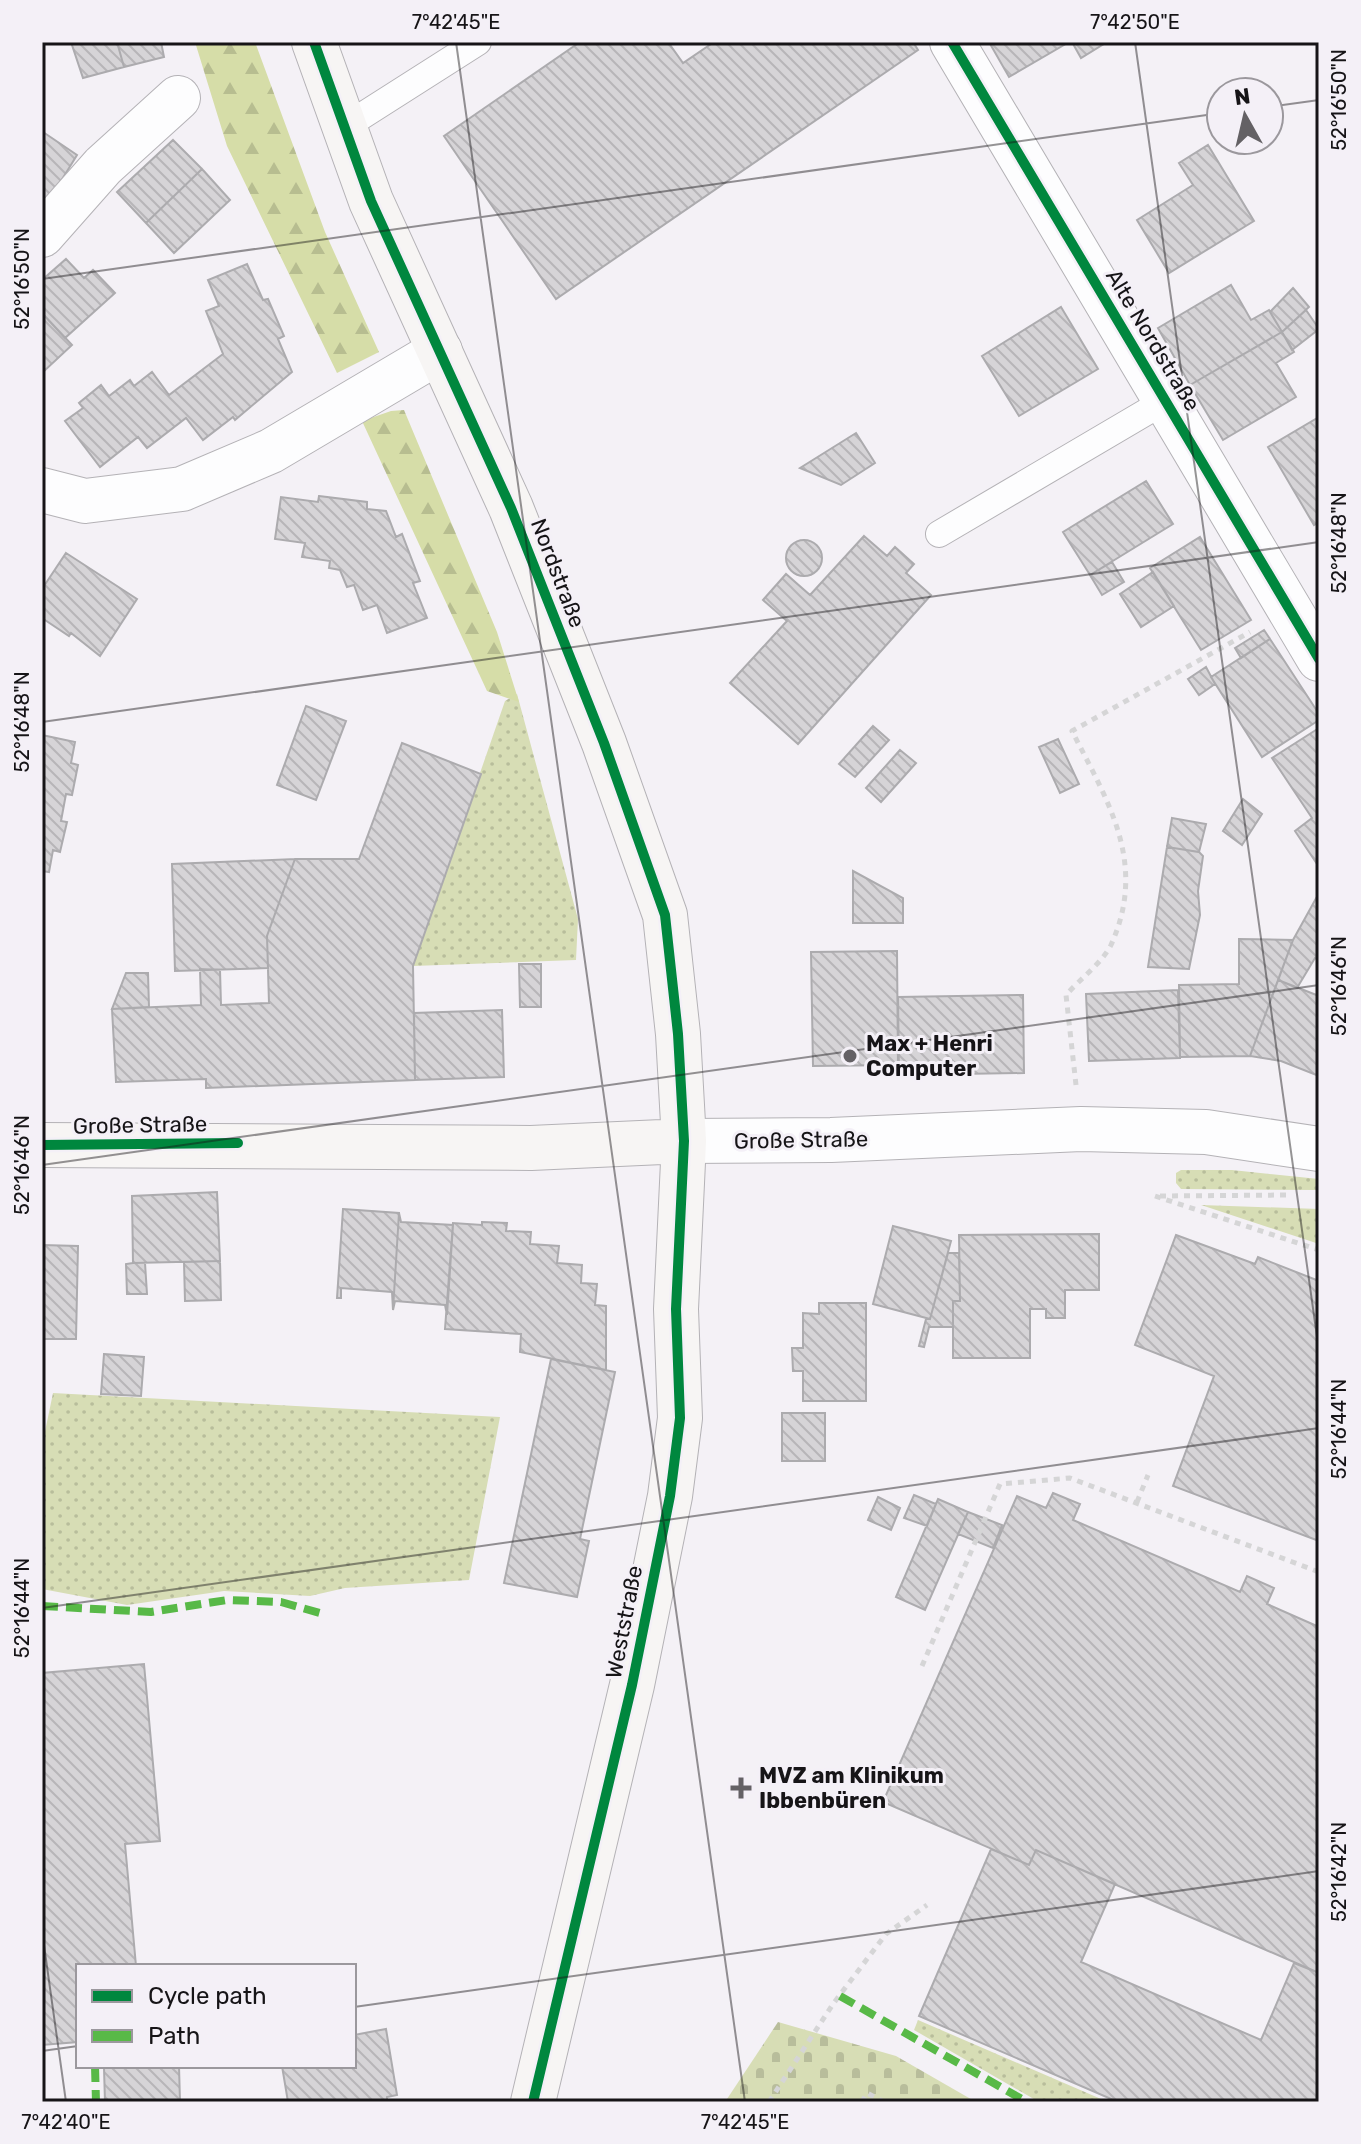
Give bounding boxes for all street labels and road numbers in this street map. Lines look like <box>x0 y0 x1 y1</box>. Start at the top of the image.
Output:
street label: Alte Nordstraße <box>1100 264 1206 416</box>
street label: Nordstraße <box>525 515 591 631</box>
street label: Große Straße <box>73 1110 207 1140</box>
street label: Große Straße <box>734 1125 868 1155</box>
street label: Weststraße <box>600 1563 648 1681</box>

